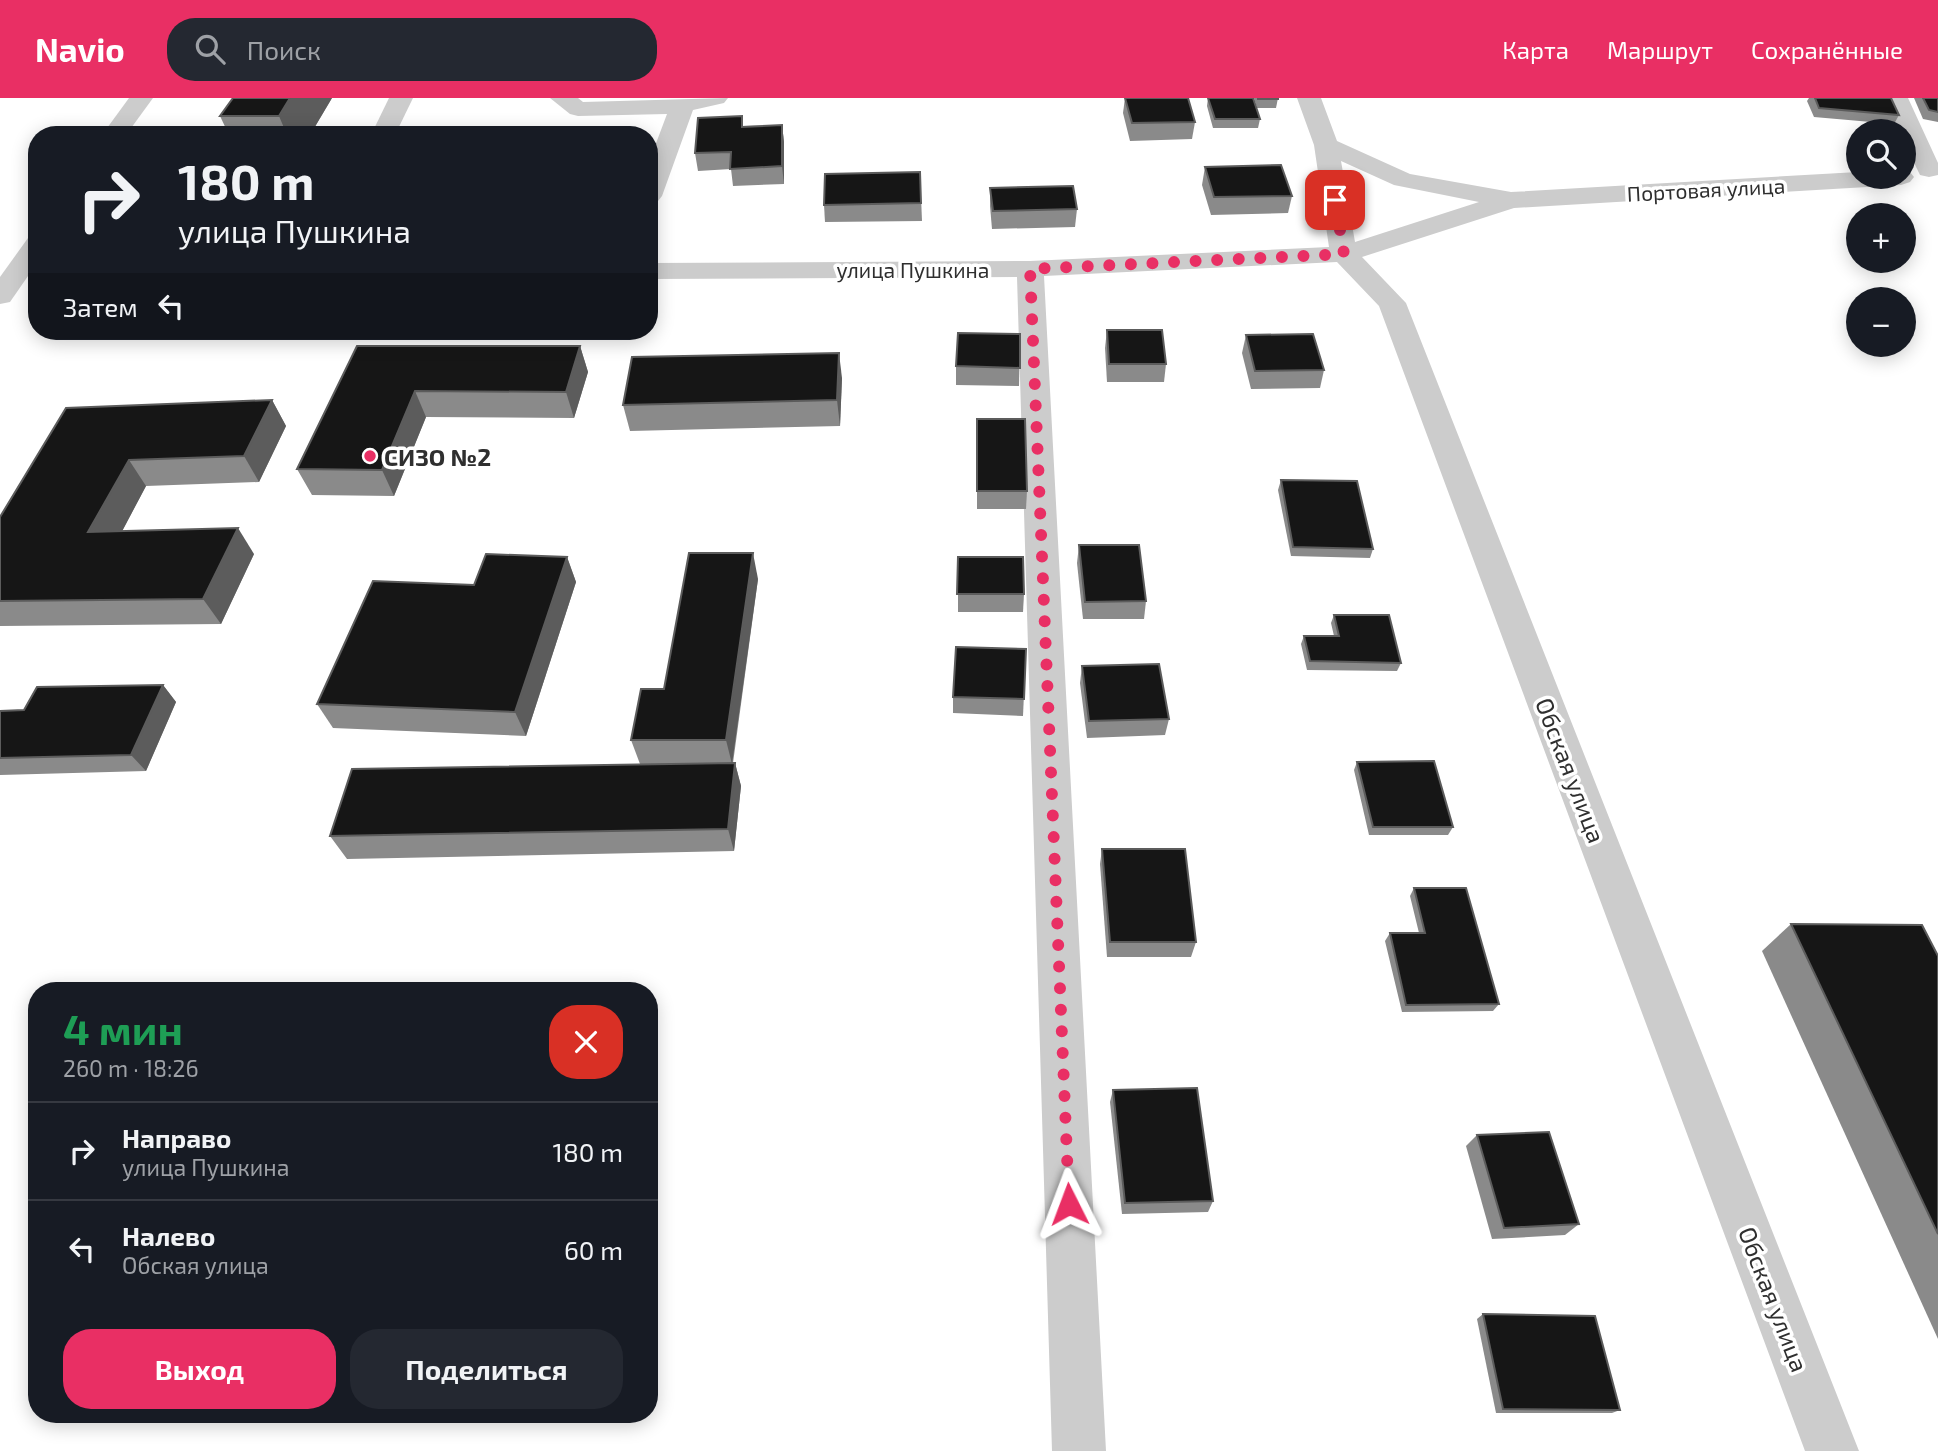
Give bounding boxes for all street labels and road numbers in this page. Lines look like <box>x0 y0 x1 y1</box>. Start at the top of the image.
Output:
street label: Портовая улица <box>1626 172 1786 207</box>
street label: улица Пушкина <box>837 257 989 283</box>
street label: Обская улица <box>1529 693 1612 847</box>
street label: Обская улица <box>1732 1222 1815 1376</box>

